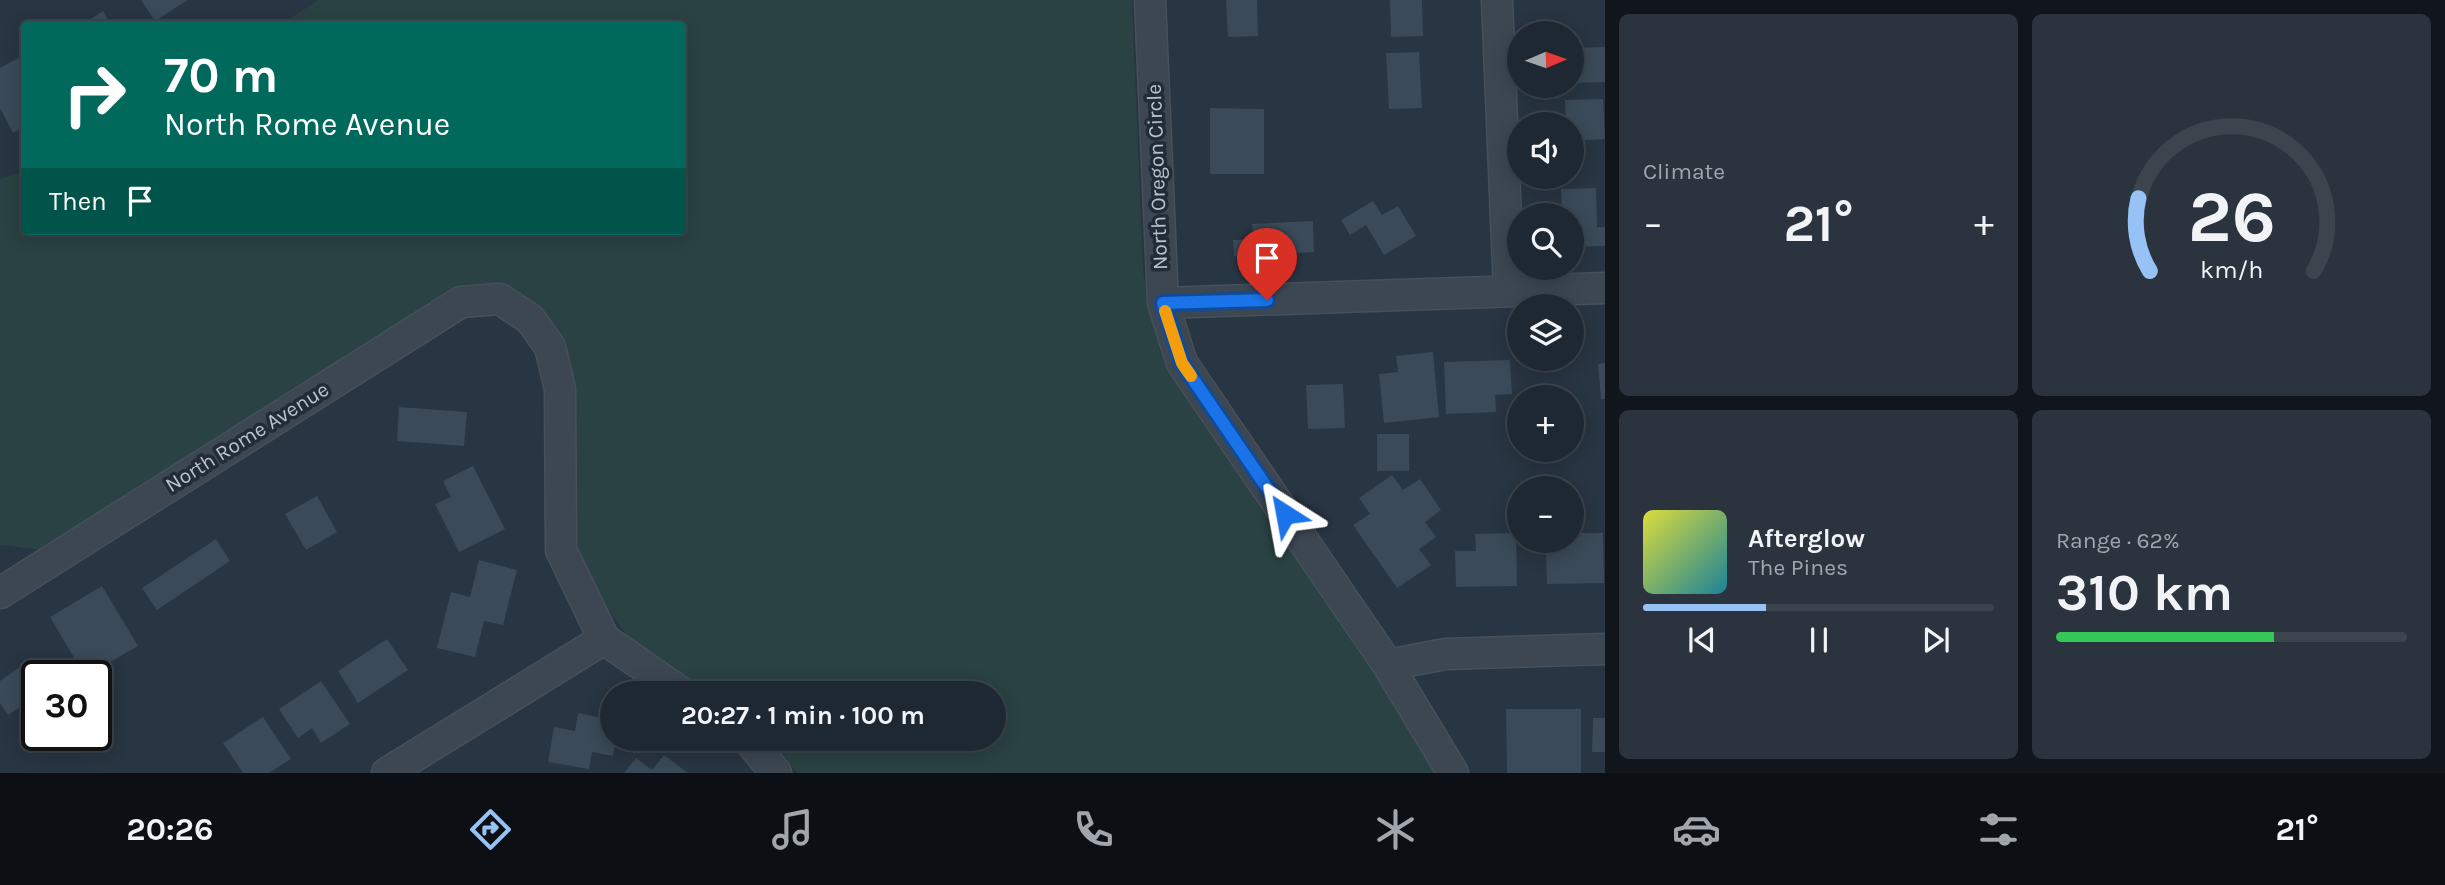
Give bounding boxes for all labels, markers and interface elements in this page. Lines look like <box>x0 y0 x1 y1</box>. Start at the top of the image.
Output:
north arrow <box>1507 21 1584 98</box>
map controls <box>1507 21 1584 553</box>
text: 70 m <box>164 47 278 104</box>
icon: right <box>49 49 140 140</box>
street label: North Oregon Circle <box>1142 84 1172 270</box>
text: North Rome Avenue <box>164 106 450 143</box>
button: sound <box>1507 112 1584 189</box>
text: Climate <box>1643 158 1725 185</box>
text: 26 <box>2187 174 2276 259</box>
icon: arrive <box>121 182 159 220</box>
text: Then <box>49 186 107 217</box>
text: 21° <box>1783 193 1854 254</box>
text: − <box>1643 201 1663 246</box>
text: + <box>1974 201 1994 246</box>
button: search <box>1507 203 1584 280</box>
pin <box>1237 228 1297 300</box>
icon: arrive <box>1248 239 1286 277</box>
text: km/h <box>2200 255 2263 284</box>
button: layers <box>1507 294 1584 371</box>
street label: North Rome Avenue <box>161 377 333 497</box>
button: + <box>1507 385 1584 462</box>
button: − <box>1507 476 1584 553</box>
position arrow <box>1248 477 1322 551</box>
text: Afterglow <box>1748 523 1865 554</box>
text: Range · 62% <box>2056 527 2180 554</box>
text: The Pines <box>1748 554 1848 581</box>
text: 310 km <box>2056 562 2233 623</box>
icon: previous <box>1683 621 1721 659</box>
icon: pause <box>1800 621 1838 659</box>
icon: next <box>1917 621 1955 659</box>
speed limit sign: 30 <box>21 660 112 751</box>
text: 20:27 · 1 min · 100 m <box>681 700 925 731</box>
icon: directions <box>466 805 515 854</box>
icon: music <box>768 805 817 854</box>
icon: phone <box>1069 805 1118 854</box>
icon: climate <box>1371 805 1420 854</box>
icon: car <box>1672 805 1721 854</box>
icon: filters <box>1974 805 2023 854</box>
text: 20:26 <box>126 811 213 848</box>
text: 21° <box>2275 811 2319 848</box>

